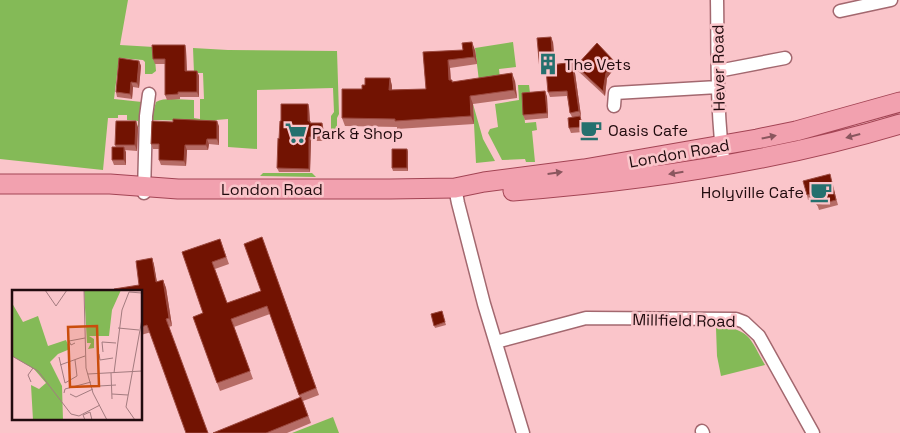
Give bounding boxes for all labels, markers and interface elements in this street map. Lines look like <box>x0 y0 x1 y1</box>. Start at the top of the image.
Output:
street label: Hever Road <box>707 24 730 112</box>
building icon: The Vets <box>535 51 561 77</box>
place label: The Vets <box>564 54 631 75</box>
cafe icon: Oasis Cafe <box>578 117 604 143</box>
supermarket icon: Park & Shop <box>283 120 309 146</box>
place label: Oasis Cafe <box>608 120 688 141</box>
place label: Park & Shop <box>312 123 403 144</box>
one-way arrow <box>762 132 778 140</box>
one-way arrow <box>845 133 860 141</box>
street label: London Road <box>627 134 731 173</box>
one-way arrow <box>548 169 564 177</box>
one-way arrow <box>668 170 684 178</box>
street label: London Road <box>221 179 323 200</box>
cafe icon: Holyville Cafe <box>808 179 834 205</box>
place label: Holyville Cafe <box>701 182 804 203</box>
inset map <box>12 290 142 420</box>
street label: Millfield Road <box>632 309 736 332</box>

